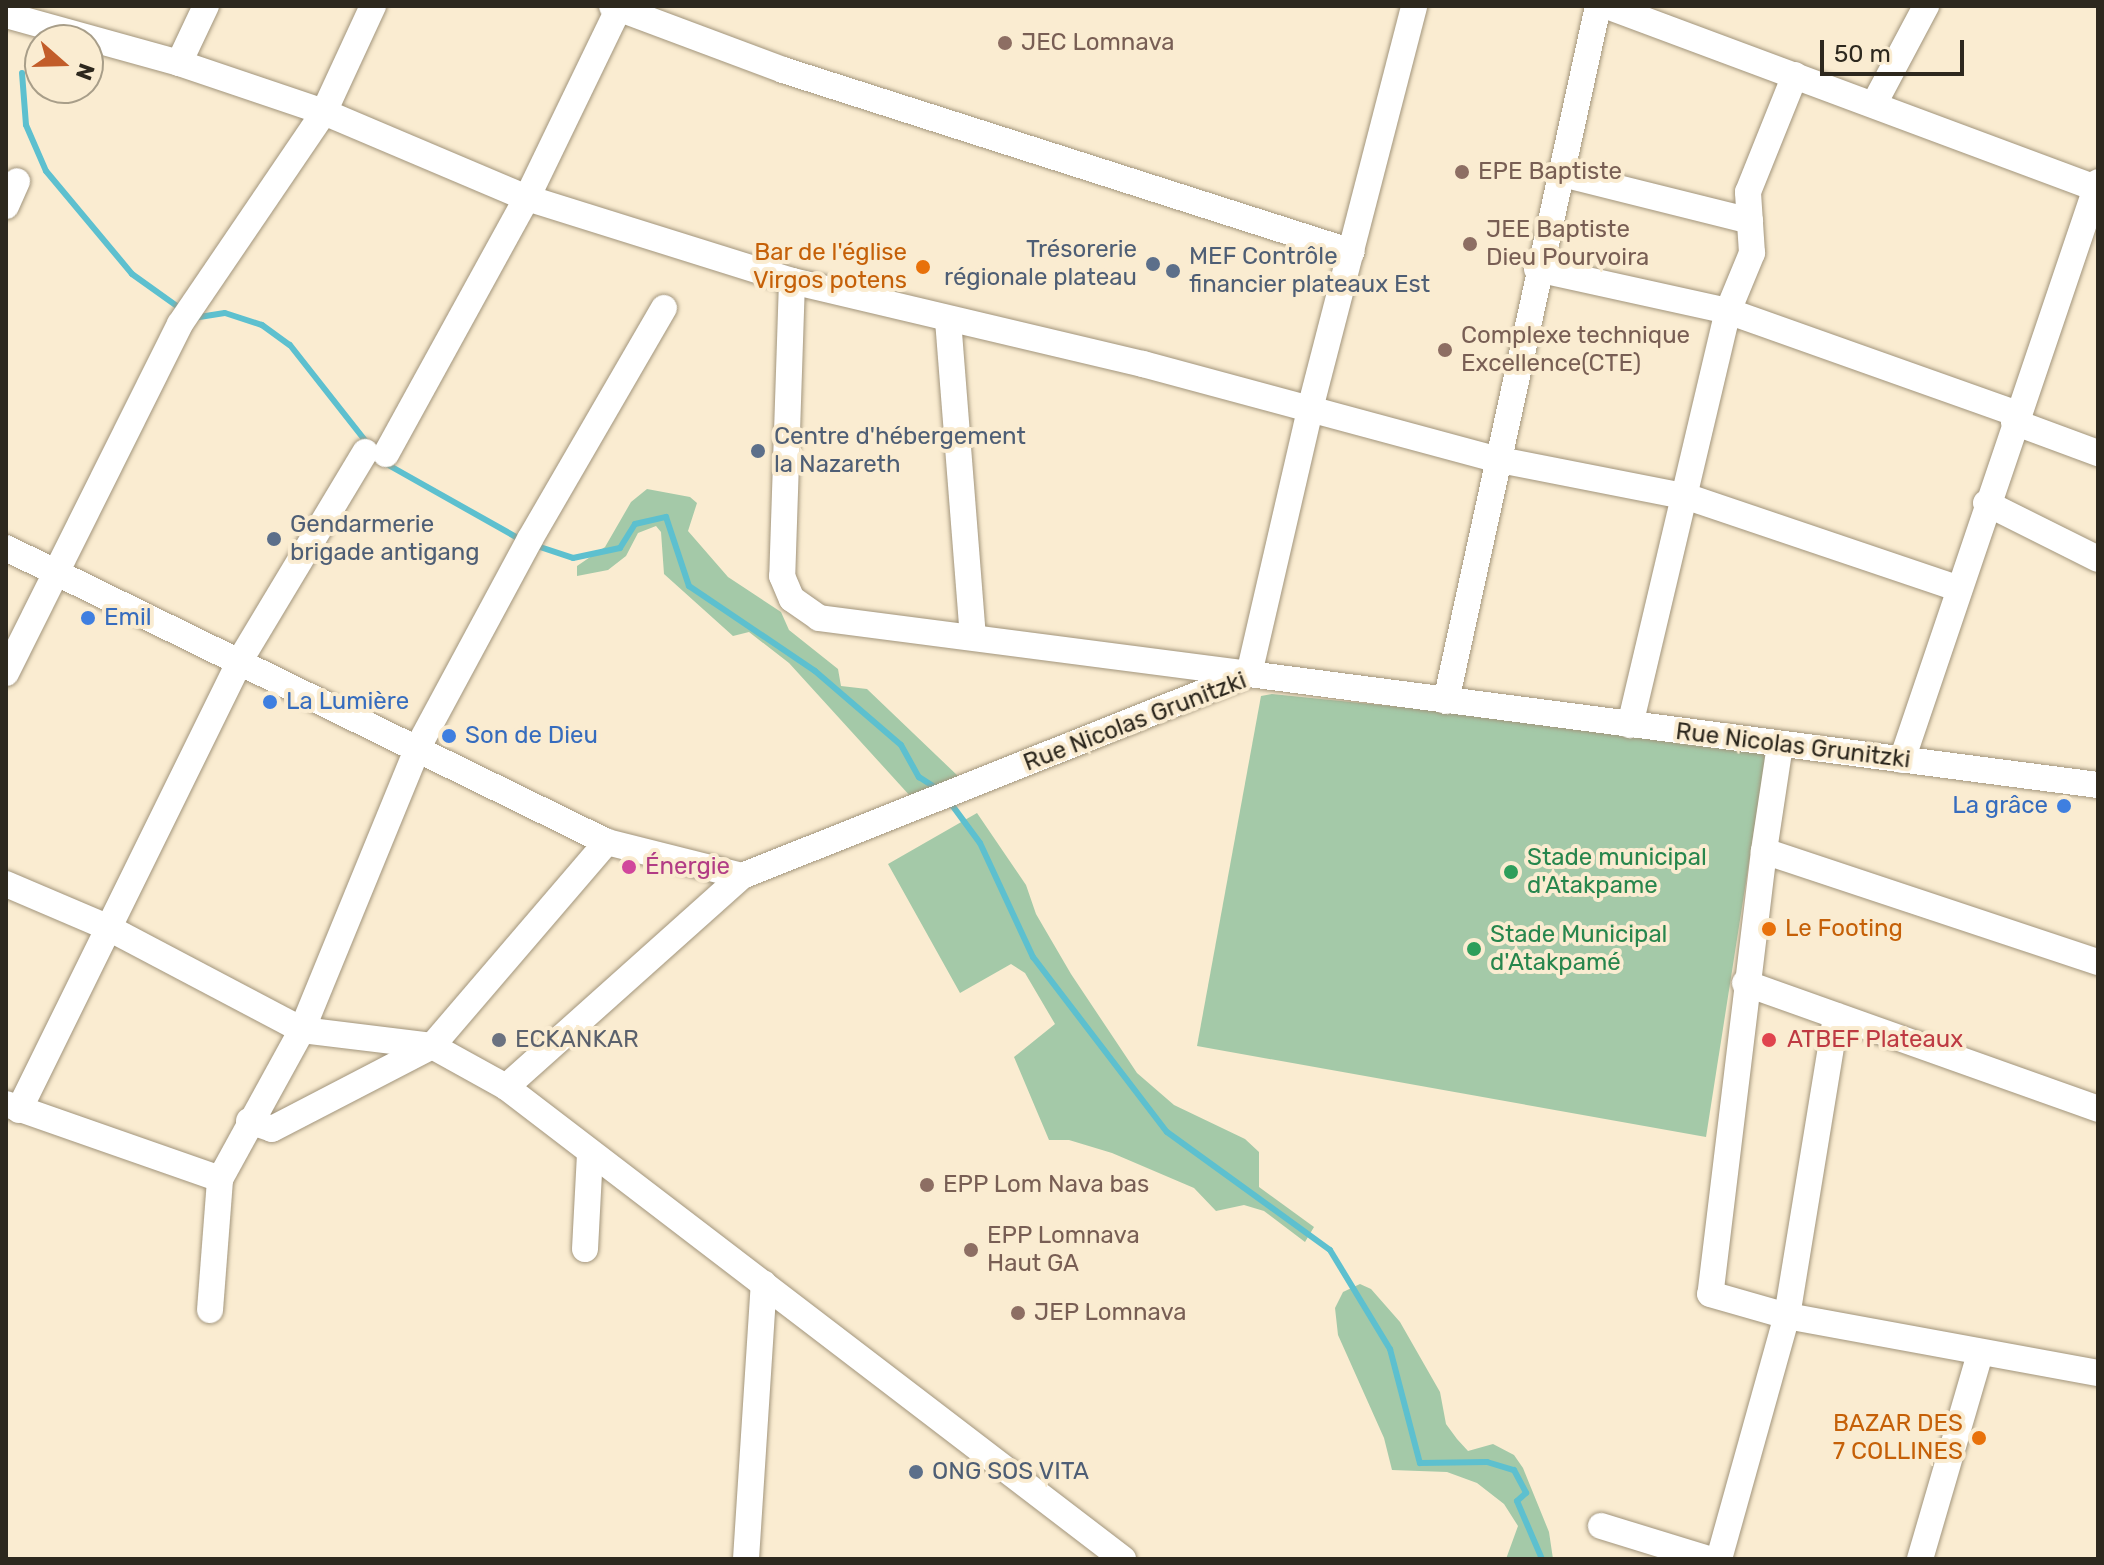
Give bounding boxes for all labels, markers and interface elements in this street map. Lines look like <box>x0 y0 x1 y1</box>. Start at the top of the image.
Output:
north arrow <box>24 24 104 104</box>
scale bar <box>1824 24 1968 74</box>
place label: JEC Lomnava <box>1021 29 1174 57</box>
marker: JEC Lomnava <box>996 34 1014 52</box>
text: 50 m <box>1834 40 1891 68</box>
text: N <box>70 60 101 84</box>
place label: EPE Baptiste <box>1478 158 1622 186</box>
marker: EPE Baptiste <box>1453 163 1471 181</box>
place label: JEE Baptiste Dieu Pourvoira <box>1486 216 1649 272</box>
marker: JEE Baptiste Dieu Pourvoira <box>1461 235 1479 253</box>
place label: Trésorerie régionale plateau <box>944 236 1137 292</box>
place label: Bar de l'église Virgos potens <box>753 239 907 295</box>
place label: MEF Contrôle financier plateaux Est <box>1189 243 1431 299</box>
marker: Trésorerie régionale plateau <box>1144 255 1162 273</box>
marker: Bar de l'église Virgos potens <box>914 258 932 276</box>
marker: MEF Contrôle financier plateaux Est <box>1164 262 1182 280</box>
place label: Complexe technique Excellence(CTE) <box>1461 322 1691 378</box>
marker: Complexe technique Excellence(CTE) <box>1436 341 1454 359</box>
place label: Centre d'hébergement la Nazareth <box>774 423 1026 479</box>
marker: Centre d'hébergement la Nazareth <box>749 442 767 460</box>
place label: Gendarmerie brigade antigang <box>290 511 480 567</box>
marker: Gendarmerie brigade antigang <box>265 530 283 548</box>
place label: Emil <box>104 604 152 632</box>
marker: Emil <box>79 609 97 627</box>
street label: Rue Nicolas Grunitzki <box>1020 666 1250 778</box>
place label: La Lumière <box>286 688 409 716</box>
marker: La Lumière <box>261 693 279 711</box>
street label: Rue Nicolas Grunitzki <box>1674 717 1912 775</box>
place label: Son de Dieu <box>465 722 598 750</box>
marker: Son de Dieu <box>440 727 458 745</box>
place label: La grâce <box>1952 792 2048 820</box>
marker: La grâce <box>2055 797 2073 815</box>
place label: Stade municipal d'Atakpame <box>1527 844 1707 900</box>
place label: Énergie <box>645 853 730 881</box>
marker: Énergie <box>620 858 638 876</box>
marker: Stade municipal d'Atakpame <box>1502 863 1520 881</box>
place label: Le Footing <box>1785 915 1903 943</box>
marker: Le Footing <box>1760 920 1778 938</box>
place label: Stade Municipal d'Atakpamé <box>1490 921 1667 977</box>
marker: Stade Municipal d'Atakpamé <box>1465 940 1483 958</box>
place label: ECKANKAR <box>515 1026 639 1054</box>
place label: ATBEF Plateaux <box>1787 1026 1964 1054</box>
marker: ATBEF Plateaux <box>1758 1029 1780 1051</box>
marker: ECKANKAR <box>490 1031 508 1049</box>
place label: EPP Lom Nava bas <box>943 1171 1150 1199</box>
marker: EPP Lom Nava bas <box>918 1176 936 1194</box>
place label: EPP Lomnava Haut GA <box>987 1222 1140 1278</box>
marker: EPP Lomnava Haut GA <box>962 1241 980 1259</box>
place label: JEP Lomnava <box>1034 1299 1187 1327</box>
marker: JEP Lomnava <box>1009 1304 1027 1322</box>
place label: BAZAR DES 7 COLLINES <box>1833 1410 1963 1466</box>
marker: BAZAR DES 7 COLLINES <box>1970 1429 1988 1447</box>
place label: ONG SOS VITA <box>932 1458 1090 1486</box>
marker: ONG SOS VITA <box>907 1463 925 1481</box>

